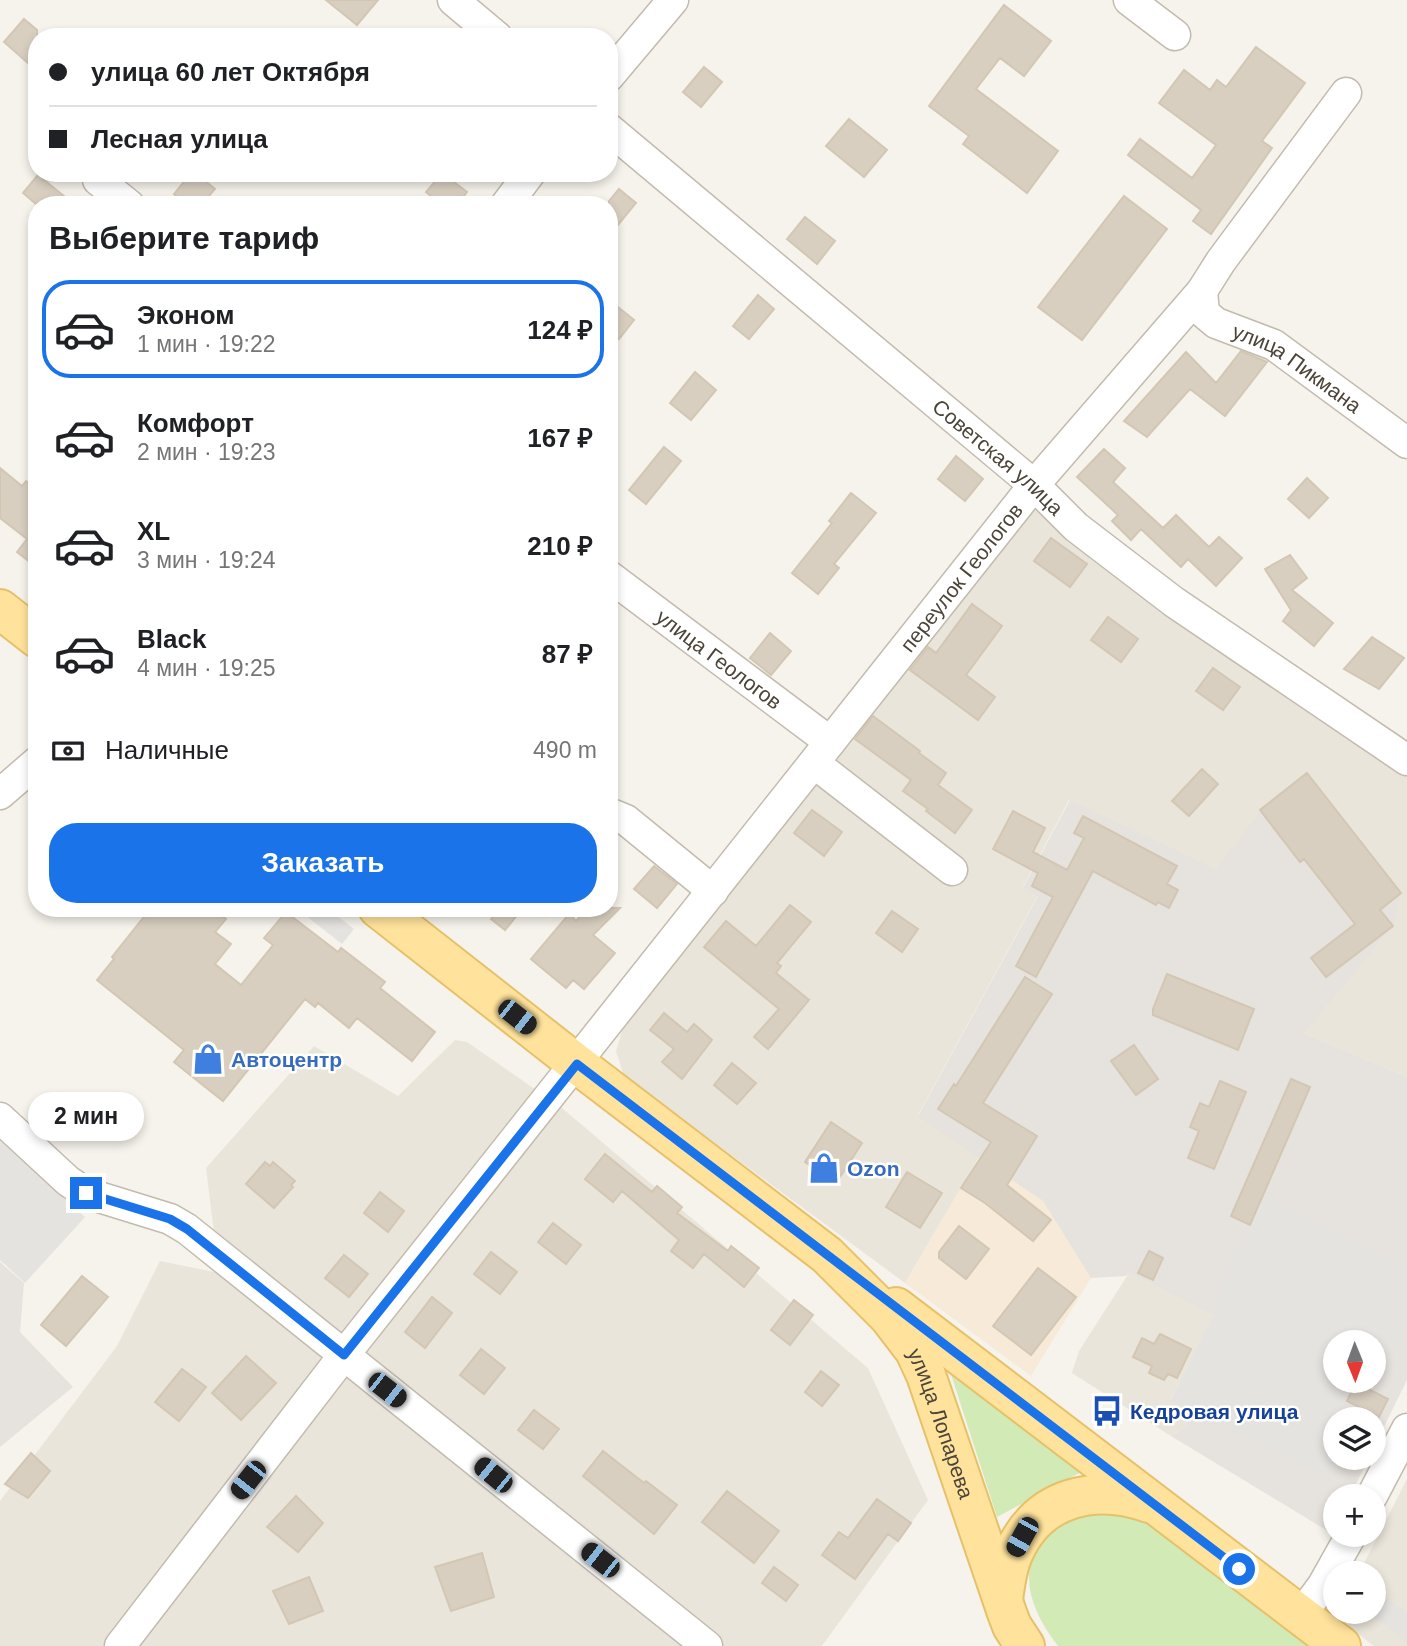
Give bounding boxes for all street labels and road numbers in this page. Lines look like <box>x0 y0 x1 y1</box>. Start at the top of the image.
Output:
street label: улица Пикмана <box>1229 319 1366 417</box>
street label: Советская улица <box>929 394 1069 520</box>
street label: переулок Геологов <box>895 498 1027 656</box>
street label: улица Геологов <box>652 604 787 713</box>
street label: улица Лопарева <box>904 1344 979 1502</box>

